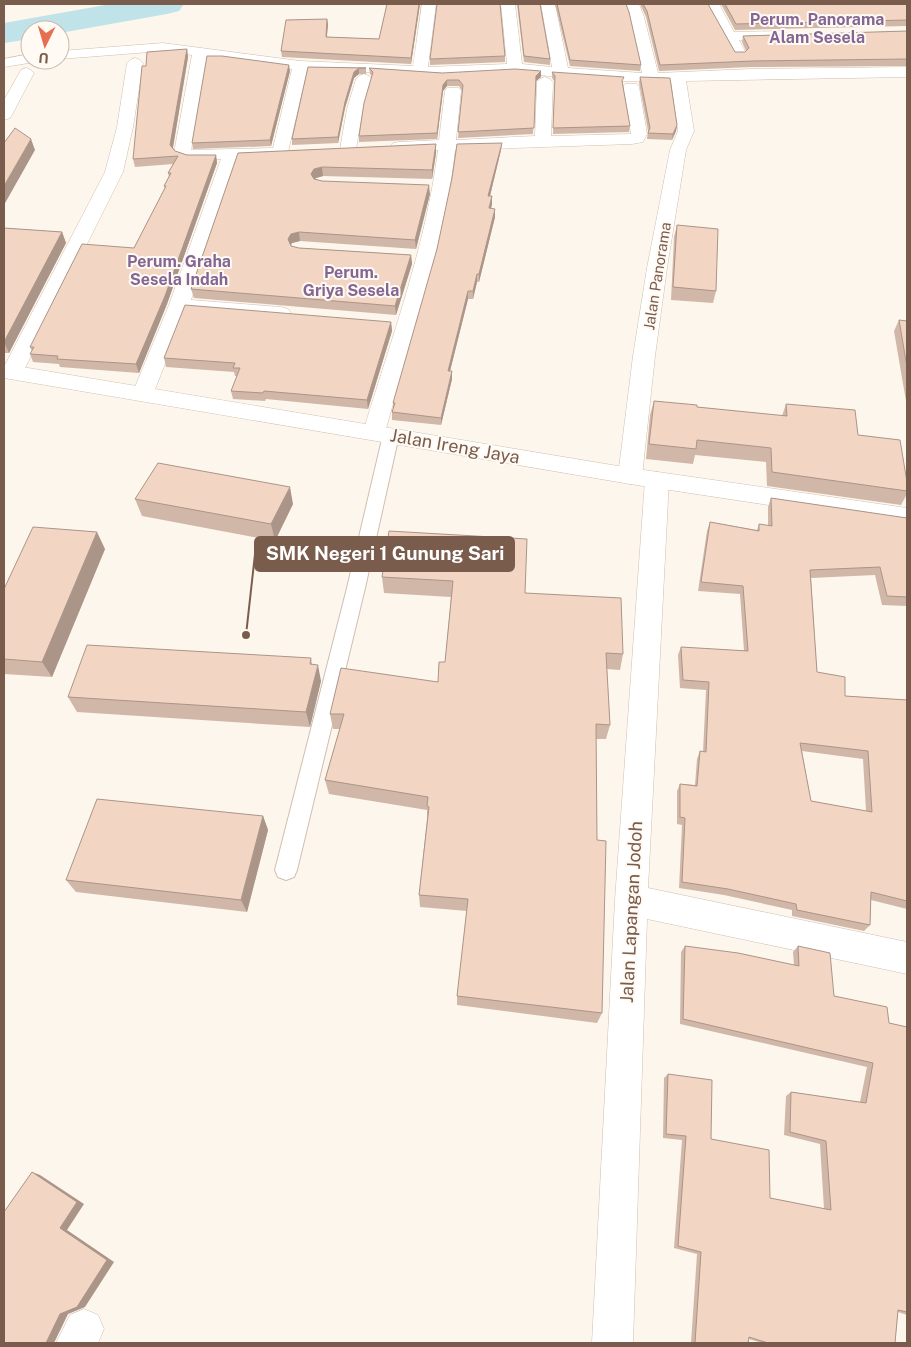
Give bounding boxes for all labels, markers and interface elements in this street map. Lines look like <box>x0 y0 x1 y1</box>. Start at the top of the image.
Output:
district label: Perum. Panorama Alam Sesela <box>750 10 884 47</box>
north arrow <box>20 20 70 70</box>
text: U <box>38 50 50 66</box>
street label: Jalan Panorama <box>640 221 674 331</box>
district label: Perum. Graha Sesela Indah <box>127 252 231 289</box>
district label: Perum. Griya Sesela <box>303 263 399 300</box>
street label: Jalan Ireng Jaya <box>389 424 521 468</box>
callout: SMK Negeri 1 Gunung Sari <box>255 537 514 571</box>
text: SMK Negeri 1 Gunung Sari <box>266 542 504 564</box>
street label: Jalan Lapangan Jodoh <box>616 821 646 1003</box>

